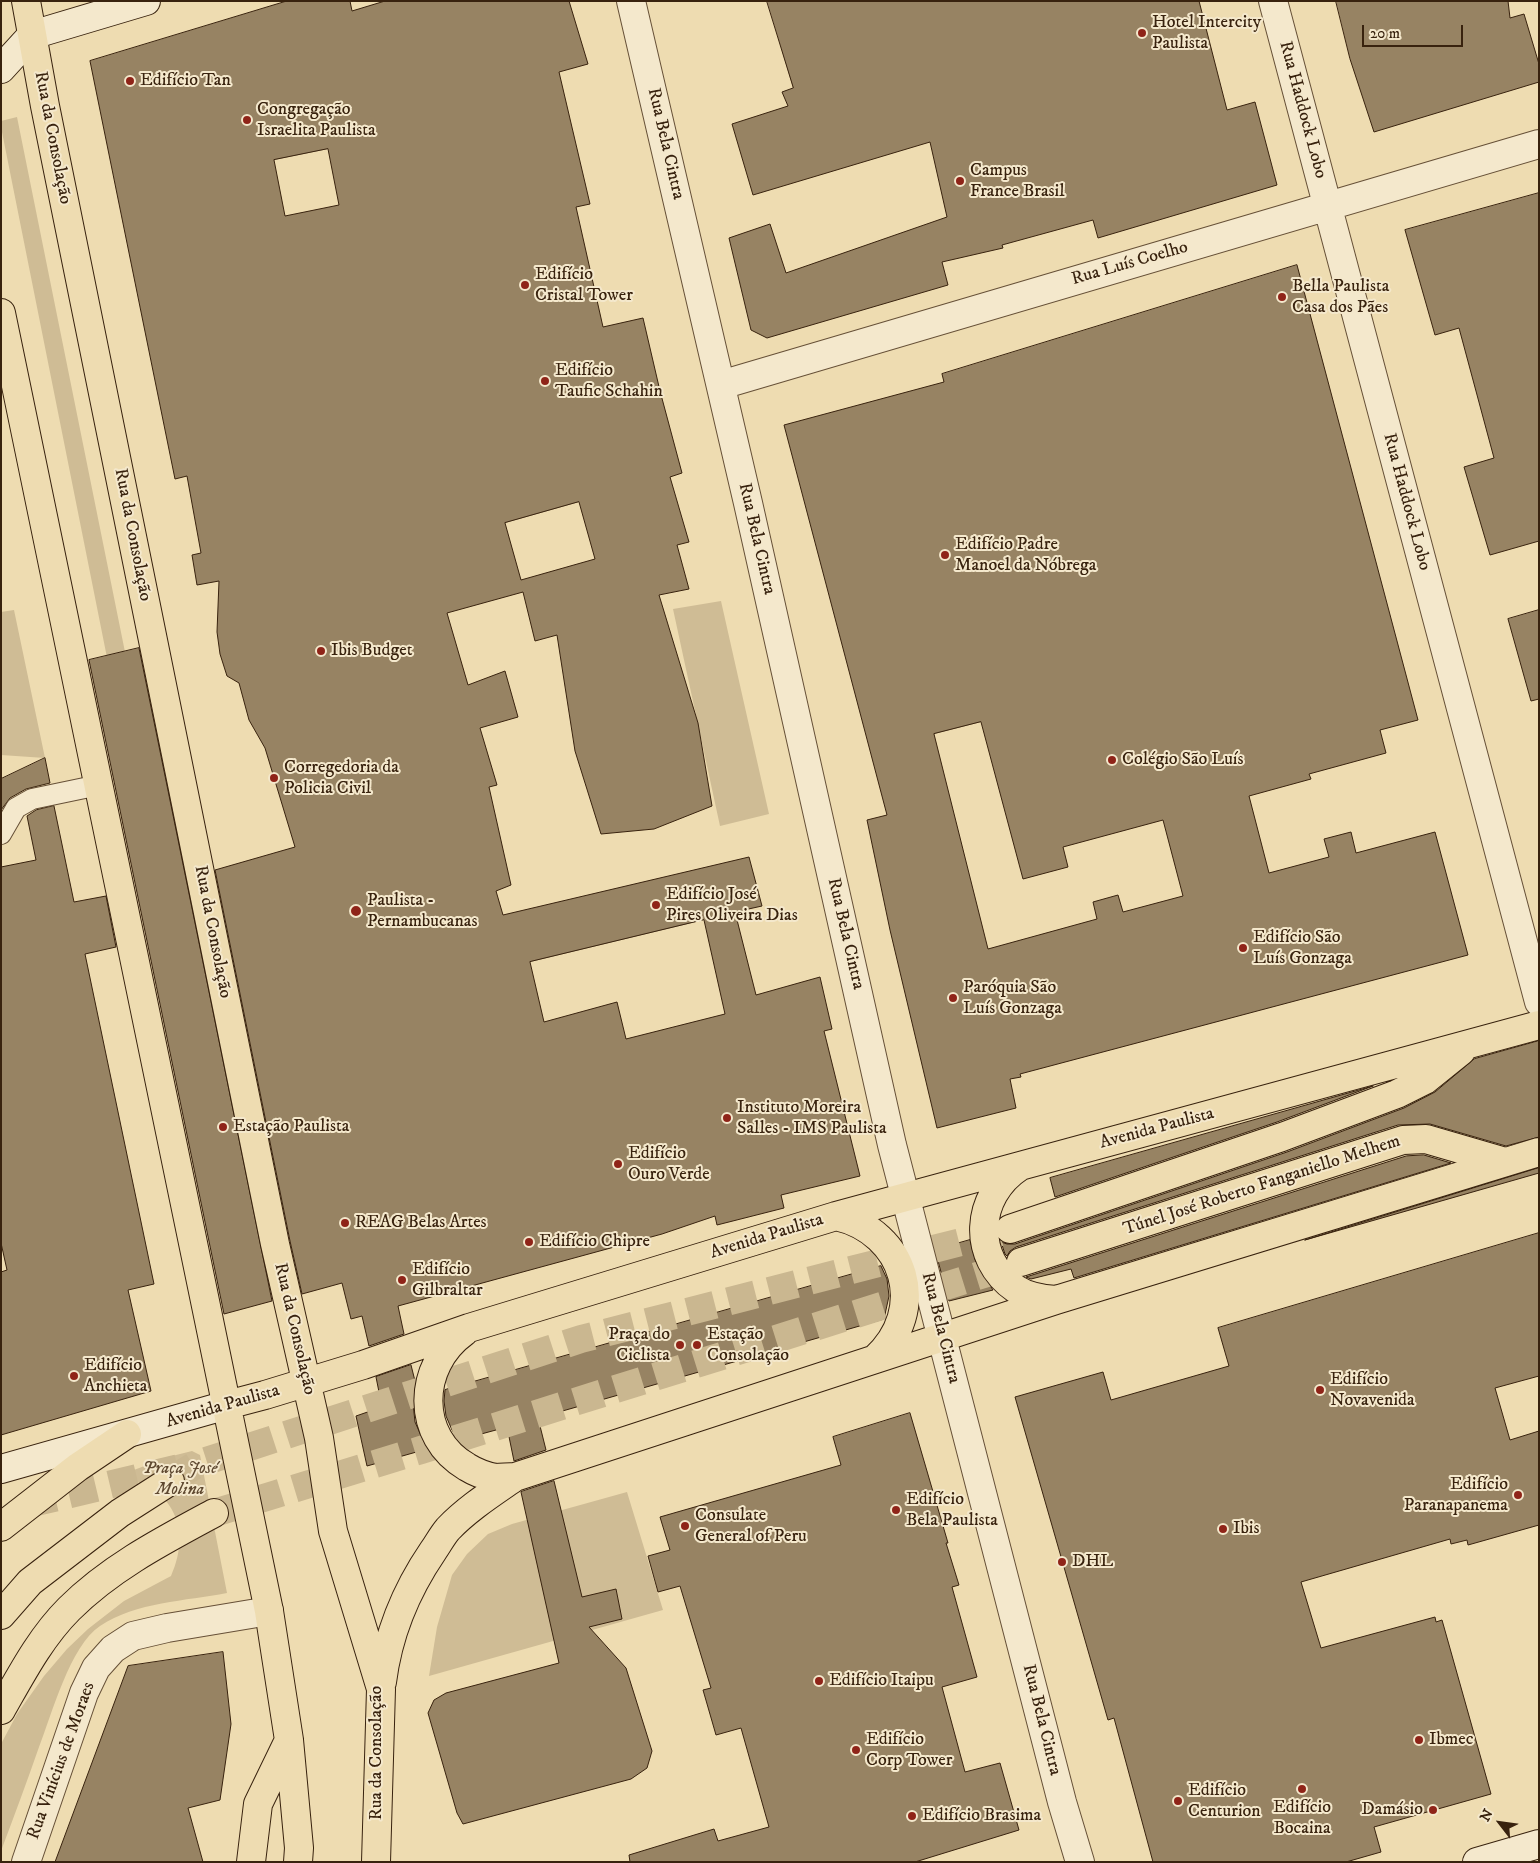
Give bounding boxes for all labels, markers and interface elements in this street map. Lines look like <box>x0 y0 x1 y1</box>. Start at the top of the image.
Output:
place label: Hotel Intercity Paulista <box>1152 12 1261 54</box>
scale bar <box>1365 15 1466 47</box>
text: 20 m <box>1370 24 1400 43</box>
marker: Hotel Intercity Paulista <box>1136 27 1148 39</box>
street label: Rua Haddock Lobo <box>1273 39 1331 181</box>
street label: Rua da Consolação <box>29 70 75 206</box>
place label: Edifício Tan <box>140 70 231 92</box>
marker: Edifício Tan <box>124 75 136 87</box>
street label: Rua Bela Cintra <box>642 86 688 202</box>
place label: Congregação Israelita Paulista <box>257 99 376 142</box>
marker: Congregação Israelita Paulista <box>241 114 253 126</box>
place label: Campus France Brasil <box>970 160 1065 202</box>
marker: Campus France Brasil <box>954 175 966 187</box>
street label: Rua Luís Coelho <box>1069 237 1191 291</box>
place label: Edifício Cristal Tower <box>535 264 633 306</box>
place label: Bella Paulista Casa dos Pães <box>1292 276 1389 318</box>
marker: Edifício Cristal Tower <box>519 279 531 291</box>
marker: Bella Paulista Casa dos Pães <box>1276 291 1288 303</box>
place label: Edifício Taufic Schahin <box>555 360 663 402</box>
marker: Edifício Taufic Schahin <box>539 375 551 387</box>
street label: Rua Haddock Lobo <box>1377 431 1435 573</box>
street label: Rua da Consolação <box>109 467 155 603</box>
street label: Rua Bela Cintra <box>733 481 779 597</box>
place label: Edifício Padre Manoel da Nóbrega <box>955 534 1096 576</box>
marker: Edifício Padre Manoel da Nóbrega <box>939 549 951 561</box>
place label: Ibis Budget <box>331 640 412 662</box>
marker: Ibis Budget <box>315 645 327 657</box>
place label: Colégio São Luís <box>1122 749 1243 771</box>
marker: Colégio São Luís <box>1106 754 1118 766</box>
place label: Corregedoria da Policia Civil <box>284 757 399 800</box>
marker: Corregedoria da Policia Civil <box>268 772 280 784</box>
street label: Rua da Consolação <box>189 864 235 1000</box>
street label: Rua Bela Cintra <box>822 876 868 992</box>
place label: Edifício José Pires Oliveira Dias <box>666 884 798 926</box>
place label: Paulista - Pernambucanas <box>367 890 477 932</box>
marker: Edifício José Pires Oliveira Dias <box>650 899 662 911</box>
marker: Paulista - Pernambucanas <box>349 904 363 918</box>
place label: Edifício São Luís Gonzaga <box>1253 927 1352 970</box>
marker: Edifício São Luís Gonzaga <box>1237 942 1249 954</box>
place label: Paróquia São Luís Gonzaga <box>963 977 1062 1020</box>
marker: Paróquia São Luís Gonzaga <box>947 992 959 1004</box>
place label: Instituto Moreira Salles - IMS Paulista <box>737 1097 887 1140</box>
street label: Avenida Paulista <box>1098 1103 1216 1155</box>
marker: Instituto Moreira Salles - IMS Paulista <box>721 1112 733 1124</box>
place label: Estação Paulista <box>233 1116 349 1138</box>
marker: Estação Paulista <box>217 1121 229 1133</box>
street label: Túnel José Roberto Fanganiello Melhem <box>1121 1131 1403 1241</box>
place label: Edifício Ouro Verde <box>628 1143 710 1186</box>
marker: Edifício Ouro Verde <box>612 1158 624 1170</box>
street label: Avenida Paulista <box>708 1210 826 1264</box>
place label: REAG Belas Artes <box>355 1212 487 1234</box>
marker: REAG Belas Artes <box>339 1217 351 1229</box>
place label: Edifício Chipre <box>539 1231 650 1253</box>
marker: Edifício Chipre <box>523 1236 535 1248</box>
place label: Edifício Gilbraltar <box>412 1259 483 1302</box>
street label: Rua da Consolação <box>268 1261 320 1397</box>
street label: Rua Bela Cintra <box>916 1270 964 1386</box>
marker: Edifício Gilbraltar <box>396 1274 408 1286</box>
place label: Praça do Ciclista <box>608 1324 670 1366</box>
place label: Estação Consolação <box>707 1324 789 1366</box>
marker: Praça do Ciclista <box>674 1339 686 1351</box>
marker: Estação Consolação <box>691 1339 703 1351</box>
place label: Edifício Anchieta <box>84 1355 148 1398</box>
place label: Edifício Novavenida <box>1330 1369 1415 1412</box>
marker: Edifício Anchieta <box>68 1370 80 1382</box>
street label: Avenida Paulista <box>164 1380 282 1434</box>
marker: Edifício Novavenida <box>1314 1384 1326 1396</box>
park label: Praça José Molina <box>143 1458 217 1500</box>
place label: Edifício Paranapanema <box>1404 1474 1508 1516</box>
place label: Edifício Bela Paulista <box>906 1489 998 1532</box>
marker: Edifício Paranapanema <box>1512 1489 1524 1501</box>
marker: Edifício Bela Paulista <box>890 1504 902 1516</box>
place label: Consulate General of Peru <box>695 1505 807 1548</box>
place label: Ibis <box>1233 1518 1259 1540</box>
marker: Consulate General of Peru <box>679 1520 691 1532</box>
marker: Ibis <box>1217 1523 1229 1535</box>
place label: DHL <box>1072 1551 1113 1573</box>
marker: DHL <box>1056 1556 1068 1568</box>
street label: Rua Bela Cintra <box>1017 1662 1065 1778</box>
place label: Edifício Itaipu <box>829 1670 934 1692</box>
marker: Edifício Itaipu <box>813 1675 825 1687</box>
street label: Rua Vinícius de Moraes <box>23 1679 101 1843</box>
street label: Rua da Consolação <box>366 1686 388 1820</box>
place label: Edifício Corp Tower <box>866 1729 952 1772</box>
place label: Ibmec <box>1429 1729 1474 1751</box>
marker: Ibmec <box>1413 1734 1425 1746</box>
marker: Edifício Corp Tower <box>850 1744 862 1756</box>
place label: Edifício Centurion <box>1188 1780 1261 1822</box>
marker: Edifício Bocaina <box>1296 1783 1308 1795</box>
marker: Edifício Centurion <box>1172 1795 1184 1807</box>
place label: Edifício Bocaina <box>1273 1797 1331 1840</box>
north arrow <box>1475 1798 1525 1848</box>
place label: Damásio <box>1361 1799 1423 1821</box>
marker: Damásio <box>1427 1804 1439 1816</box>
place label: Edifício Brasima <box>922 1805 1041 1827</box>
text: N <box>1476 1806 1498 1825</box>
marker: Edifício Brasima <box>906 1810 918 1822</box>

